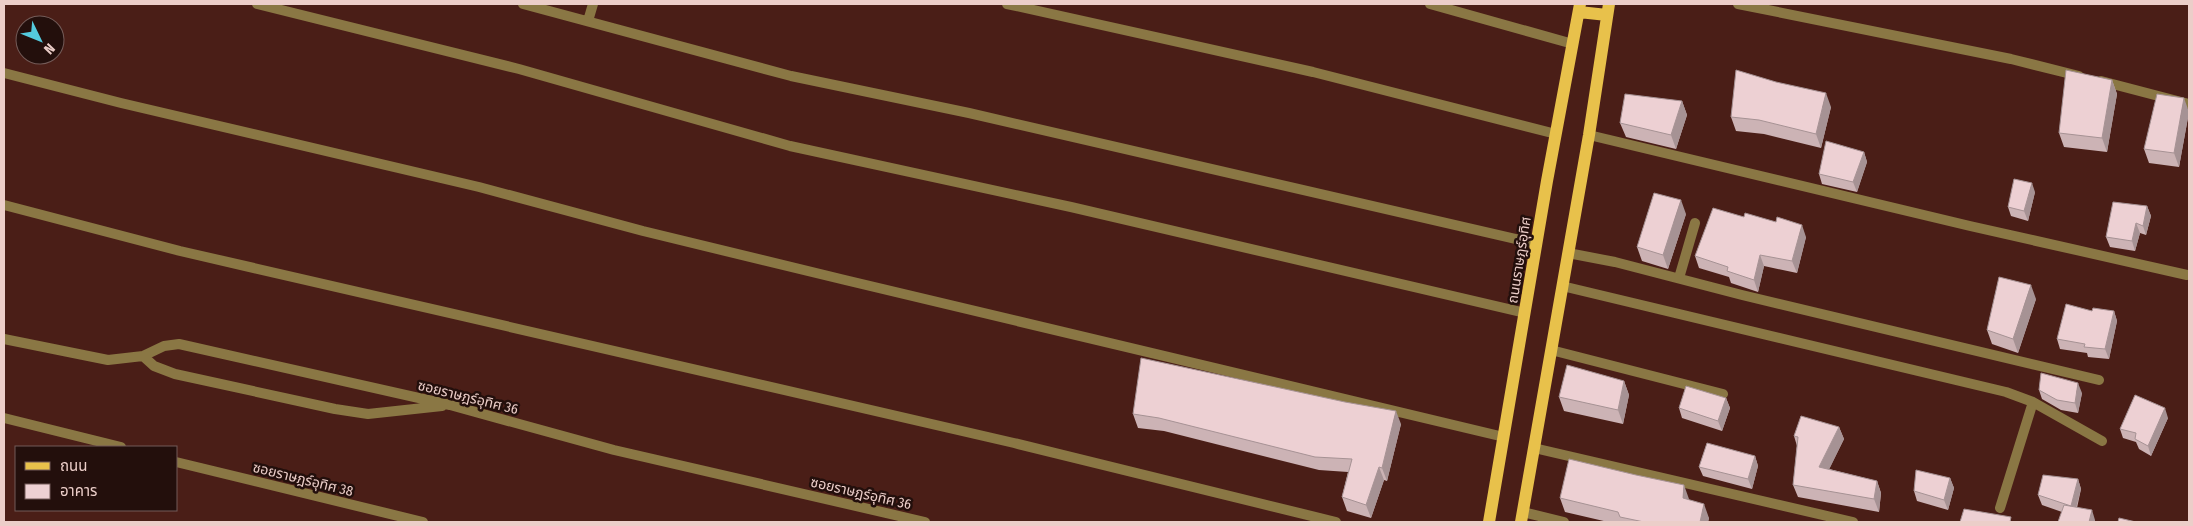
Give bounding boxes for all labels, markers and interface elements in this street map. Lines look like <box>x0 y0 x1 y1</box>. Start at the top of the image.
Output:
north arrow <box>15 15 65 65</box>
text: N <box>40 40 58 57</box>
street label: ถนนราษฎร์อุทิศ <box>1504 215 1535 305</box>
street label: ซอยราษฎร์อุทิศ 36 <box>416 377 520 418</box>
legend <box>15 446 178 511</box>
text: ถนน <box>60 457 87 475</box>
street label: ซอยราษฎร์อุทิศ 38 <box>251 459 355 500</box>
street label: ซอยราษฎร์อุทิศ 36 <box>809 474 913 513</box>
text: อาคาร <box>60 482 97 500</box>

